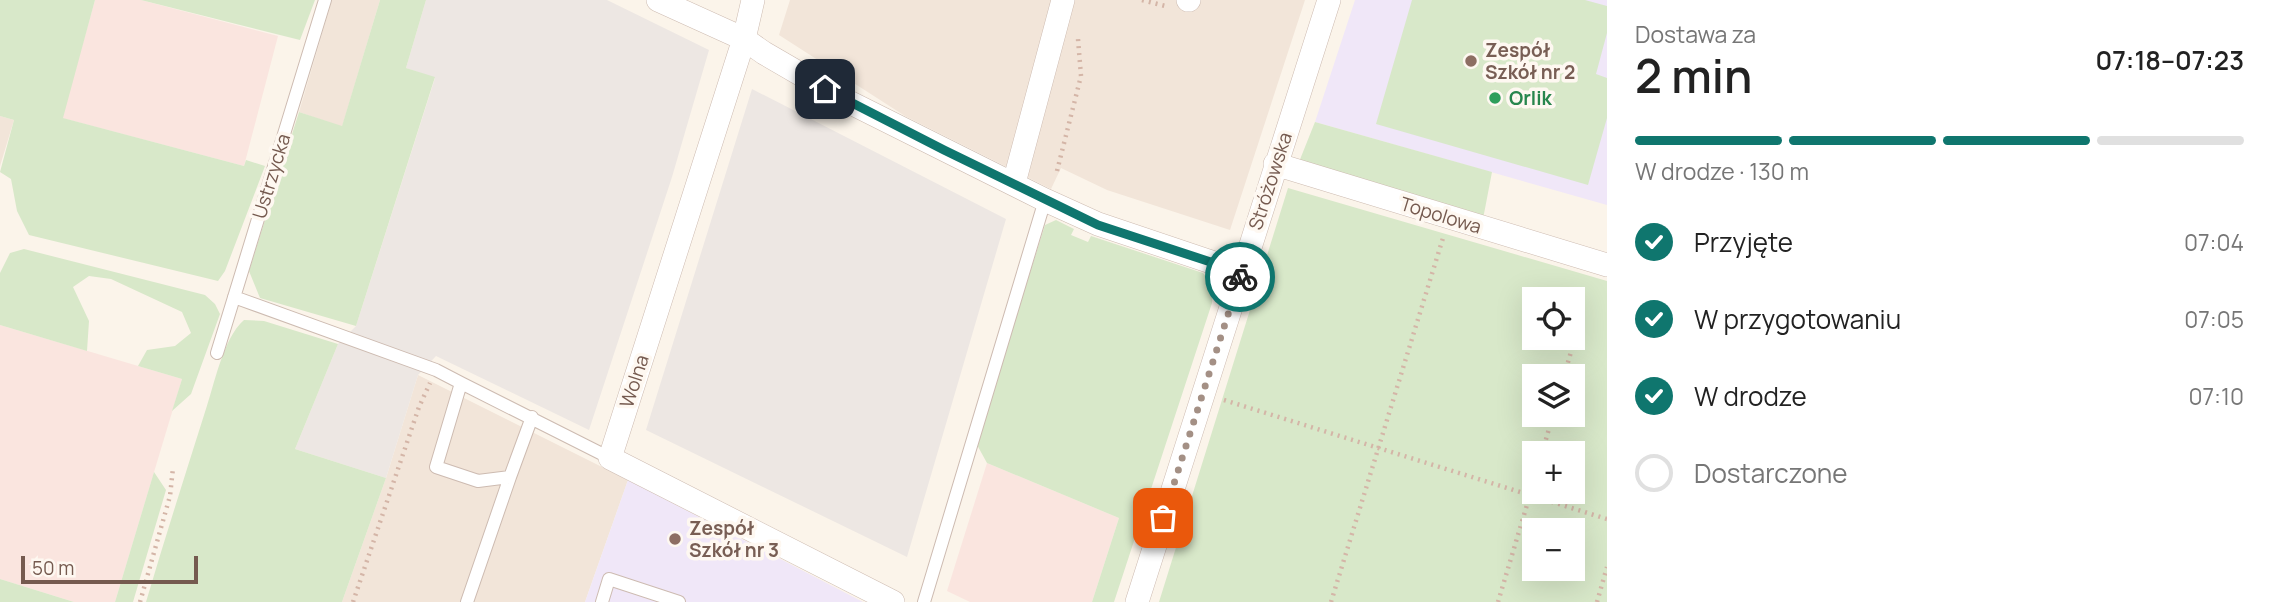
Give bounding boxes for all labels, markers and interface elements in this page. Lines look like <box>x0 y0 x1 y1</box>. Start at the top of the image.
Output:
text: Dostawa za <box>1635 18 1756 50</box>
place label: Zespół Szkół nr 2 <box>1485 37 1575 85</box>
text: 07:18–07:23 <box>2096 42 2244 78</box>
text: 2 min <box>1635 44 1752 107</box>
marker: Zespół Szkół nr 2 <box>1463 53 1479 69</box>
pin <box>795 59 855 119</box>
icon: home <box>806 70 844 108</box>
place label: Orlik <box>1509 85 1552 111</box>
marker: Orlik <box>1487 90 1503 106</box>
street label: Stróżowska <box>1242 129 1298 233</box>
street label: Ustrzycka <box>246 130 296 222</box>
text: W drodze · 130 m <box>1635 155 1809 187</box>
street label: Topolowa <box>1397 190 1485 240</box>
icon: check <box>1635 223 1673 261</box>
text: Przyjęte <box>1694 224 1793 260</box>
text: 07:04 <box>2184 226 2244 258</box>
courier <box>1205 242 1275 312</box>
icon: bike <box>1221 258 1259 296</box>
map controls <box>1522 287 1585 581</box>
button: locate <box>1522 287 1585 350</box>
icon: check <box>1635 300 1673 338</box>
text: W przygotowaniu <box>1694 301 1901 337</box>
text: 07:05 <box>2184 303 2244 335</box>
street label: Wolna <box>613 351 655 411</box>
button: layers <box>1522 364 1585 427</box>
icon: check <box>1635 377 1673 415</box>
text: W drodze <box>1694 378 1807 414</box>
text: 07:10 <box>2189 380 2244 412</box>
button: + <box>1522 441 1585 504</box>
text: Dostarczone <box>1694 455 1847 491</box>
pin <box>1133 488 1193 548</box>
icon: bag <box>1144 499 1182 537</box>
place label: Zespół Szkół nr 3 <box>689 515 779 563</box>
button: − <box>1522 518 1585 581</box>
marker: Zespół Szkół nr 3 <box>667 531 683 547</box>
scale bar <box>21 553 198 585</box>
text: 50 m <box>32 555 74 581</box>

